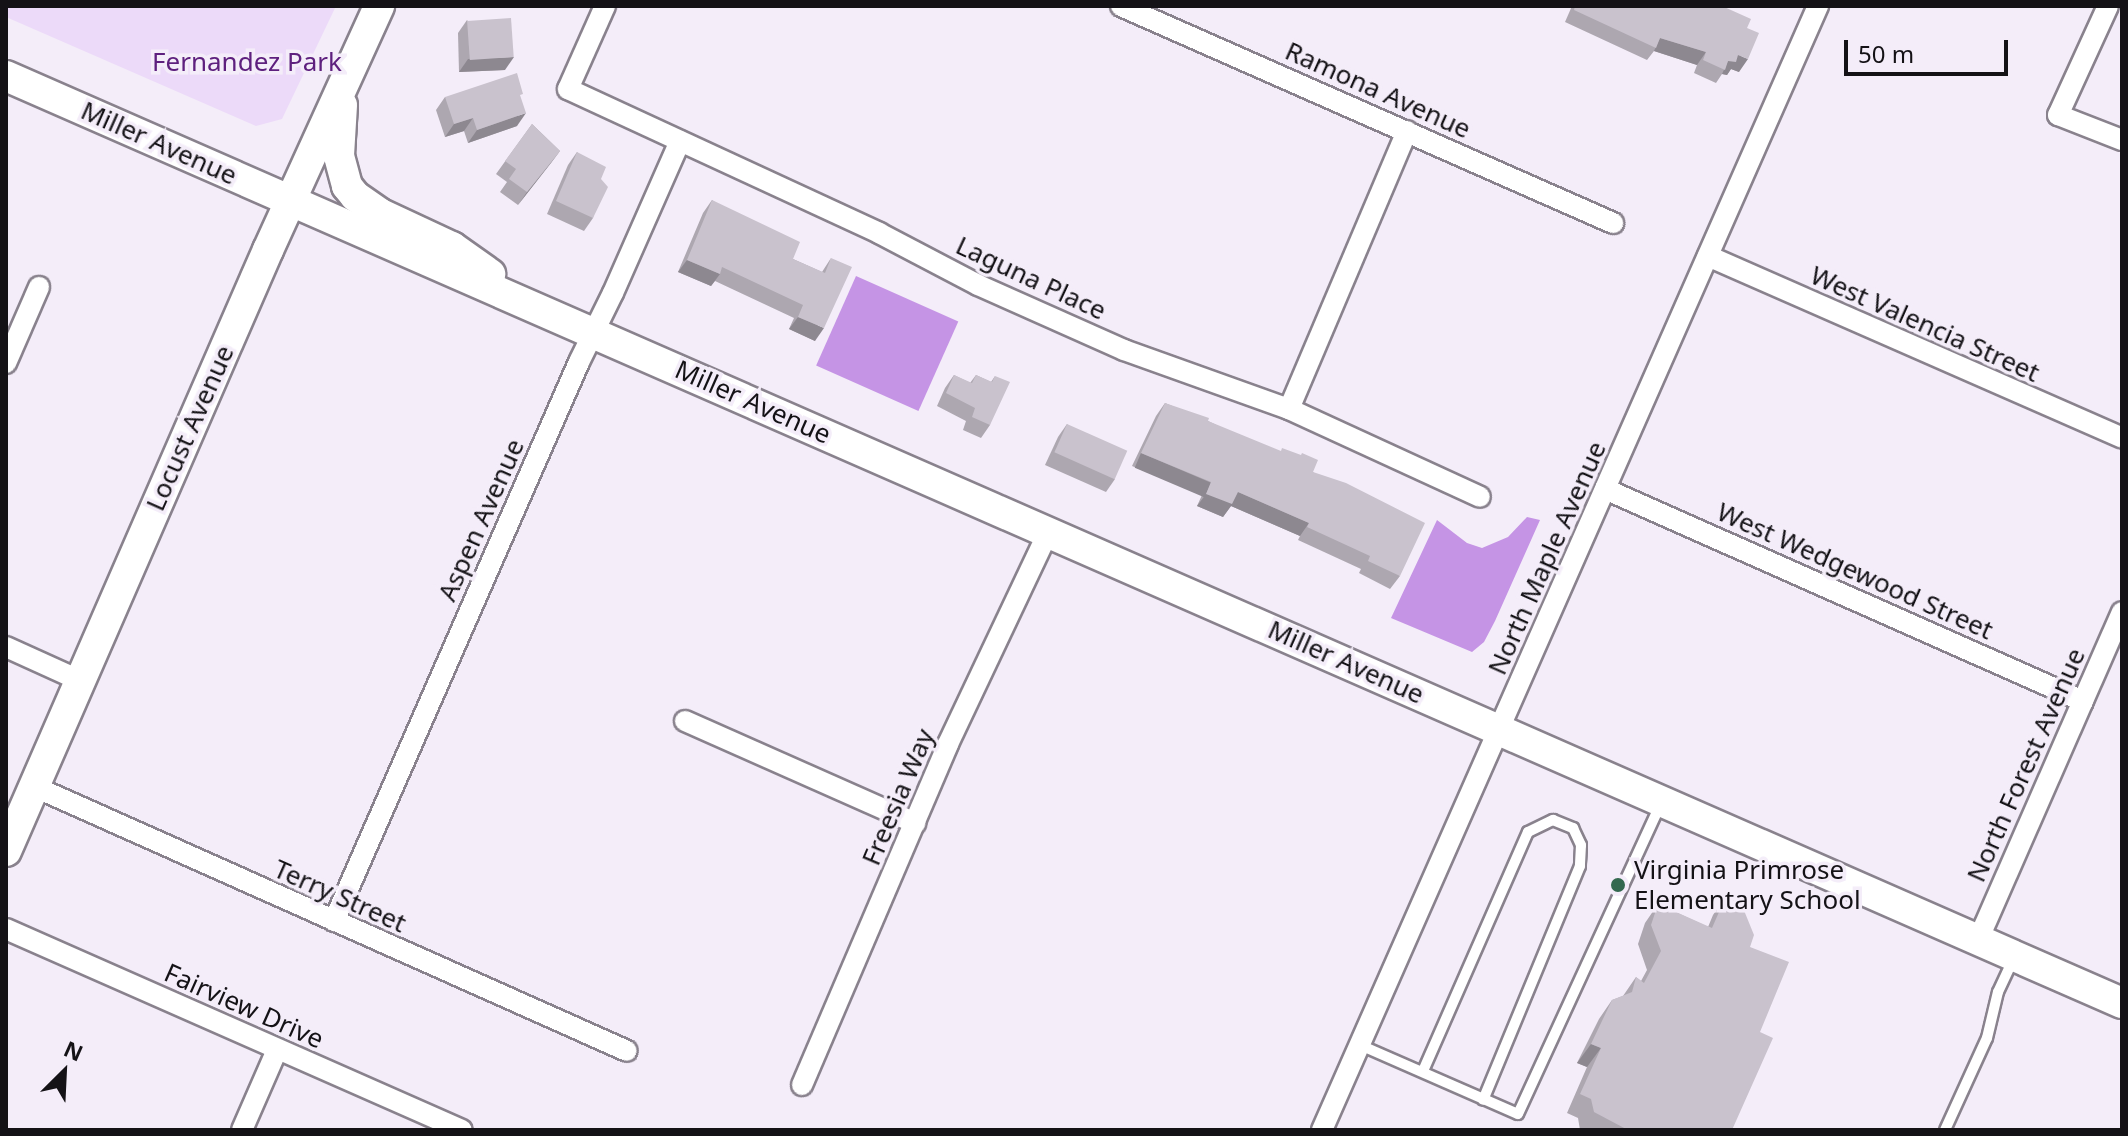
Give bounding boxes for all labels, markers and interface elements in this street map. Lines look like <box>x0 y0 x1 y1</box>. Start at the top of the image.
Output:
scale bar <box>1848 24 2012 74</box>
street label: Ramona Avenue <box>1281 35 1475 145</box>
text: 50 m <box>1858 37 1914 70</box>
park label: Fernandez Park <box>152 46 342 78</box>
street label: Miller Avenue <box>76 95 242 191</box>
street label: Laguna Place <box>951 230 1111 326</box>
street label: West Valencia Street <box>1806 259 2044 389</box>
street label: Locust Avenue <box>140 340 240 516</box>
street label: Miller Avenue <box>670 354 836 450</box>
street label: Aspen Avenue <box>431 434 531 606</box>
street label: North Maple Avenue <box>1481 437 1613 679</box>
street label: West Wedgewood Street <box>1712 496 1998 646</box>
street label: Miller Avenue <box>1263 614 1429 710</box>
street label: North Forest Avenue <box>1960 643 2092 887</box>
street label: Freesia Way <box>855 724 941 870</box>
street label: Terry Street <box>269 853 411 939</box>
place label: Virginia Primrose Elementary School <box>1634 854 1861 916</box>
marker: Virginia Primrose Elementary School <box>1609 876 1627 894</box>
street label: Fairview Drive <box>160 957 328 1055</box>
north arrow <box>24 1032 104 1112</box>
text: N <box>59 1033 88 1067</box>

